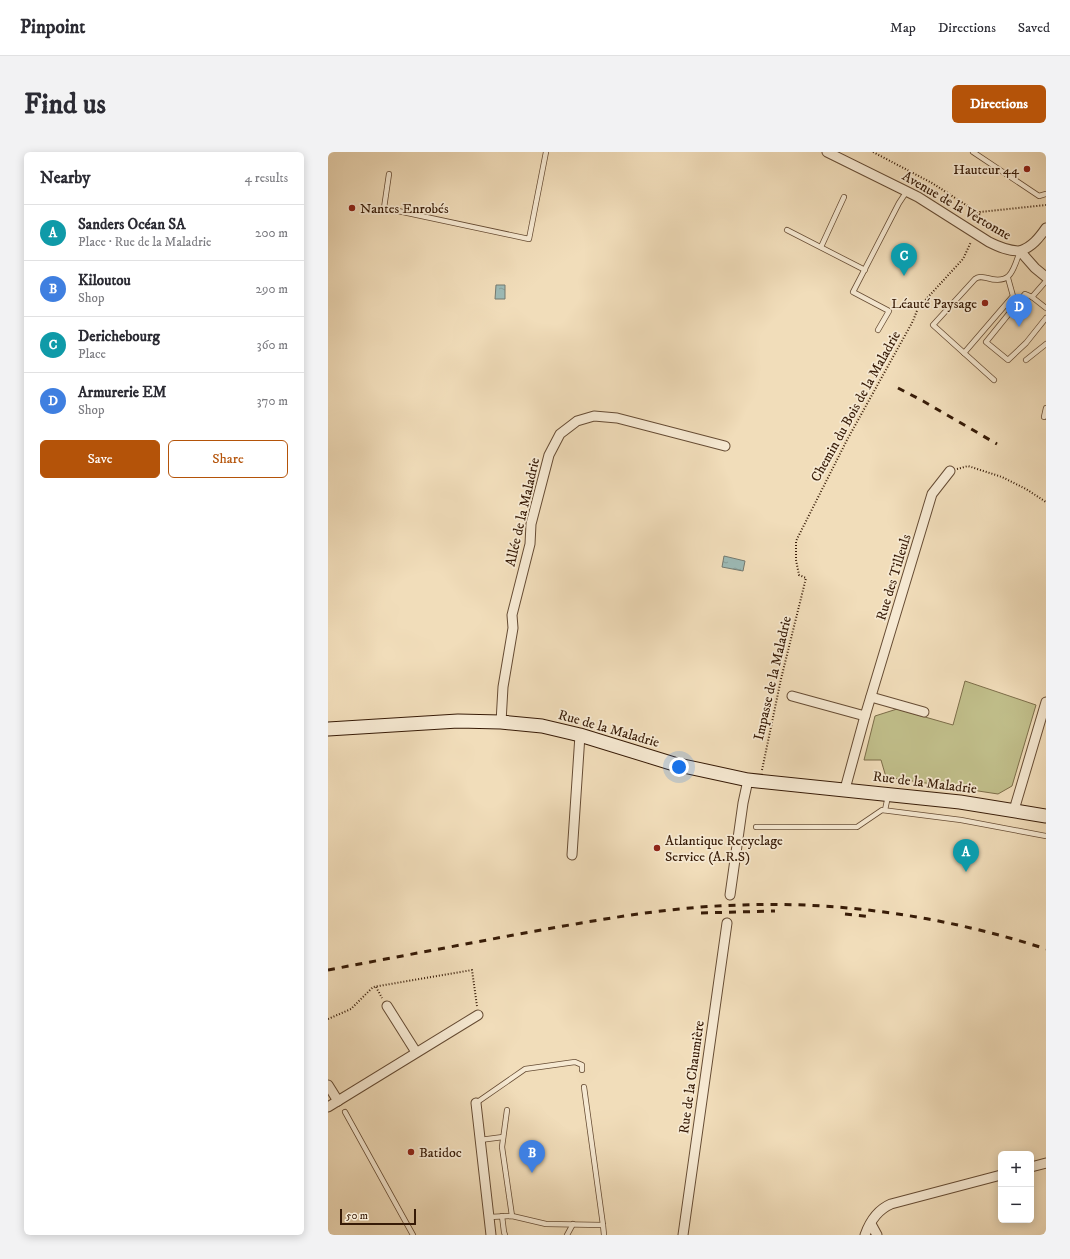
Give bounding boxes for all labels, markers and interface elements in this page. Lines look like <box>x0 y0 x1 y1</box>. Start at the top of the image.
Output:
text: Pinpoint <box>20 16 85 39</box>
text: Map <box>890 19 916 37</box>
text: Directions <box>938 19 996 37</box>
text: Saved <box>1018 19 1050 37</box>
button: Directions <box>952 85 1046 123</box>
text: Find us <box>24 87 106 122</box>
place label: Hauteur 44 <box>953 161 1020 179</box>
marker: Hauteur 44 <box>1022 164 1032 174</box>
text: Nearby <box>40 167 90 189</box>
street label: Avenue de la Vertonne <box>899 167 1014 245</box>
text: 4 results <box>245 170 288 186</box>
place label: Nantes Enrobés <box>360 200 449 218</box>
marker: Nantes Enrobés <box>347 203 357 213</box>
text: Sanders Océan SA <box>78 215 186 234</box>
text: A <box>49 225 57 241</box>
text: 200 m <box>255 225 288 241</box>
text: Place · Rue de la Maladrie <box>78 234 211 250</box>
pin: C <box>891 243 917 276</box>
text: Kiloutou <box>78 271 131 290</box>
text: B <box>49 281 57 297</box>
text: 290 m <box>256 281 288 297</box>
text: Shop <box>78 290 104 306</box>
pin: D <box>1006 294 1032 327</box>
place label: Léauté Paysage <box>891 295 977 313</box>
marker: Léauté Paysage <box>980 298 990 308</box>
text: Derichebourg <box>78 327 160 346</box>
street label: Chemin du Bois de la Maladrie <box>807 328 905 485</box>
text: C <box>49 337 57 353</box>
text: 360 m <box>257 337 288 353</box>
text: Place <box>78 346 106 362</box>
text: Armurerie EM <box>78 383 167 402</box>
text: D <box>48 393 58 409</box>
text: 370 m <box>257 393 288 409</box>
text: Shop <box>78 402 104 418</box>
button: Save <box>40 440 160 478</box>
button: Share <box>168 440 288 478</box>
street label: Allée de la Maladrie <box>502 456 544 568</box>
street label: Rue des Tilleuls <box>872 532 916 623</box>
street label: Impasse de la Maladrie <box>750 614 796 742</box>
street label: Rue de la Maladrie <box>556 706 662 752</box>
your location <box>669 757 689 777</box>
street label: Rue de la Maladrie <box>872 768 978 798</box>
place label: Atlantique Recyclage Service (A.R.S) <box>665 832 783 866</box>
pin: A <box>953 839 979 872</box>
marker: Atlantique Recyclage Service (A.R.S) <box>652 843 662 853</box>
street label: Rue de la Chaumière <box>675 1019 709 1135</box>
pin: B <box>519 1140 545 1173</box>
place label: Batidoc <box>419 1144 462 1162</box>
marker: Batidoc <box>406 1147 416 1157</box>
map controls <box>998 1151 1034 1223</box>
button: + <box>998 1151 1034 1187</box>
button: − <box>998 1187 1034 1223</box>
scale bar <box>340 1207 416 1226</box>
text: 50 m <box>346 1209 368 1223</box>

